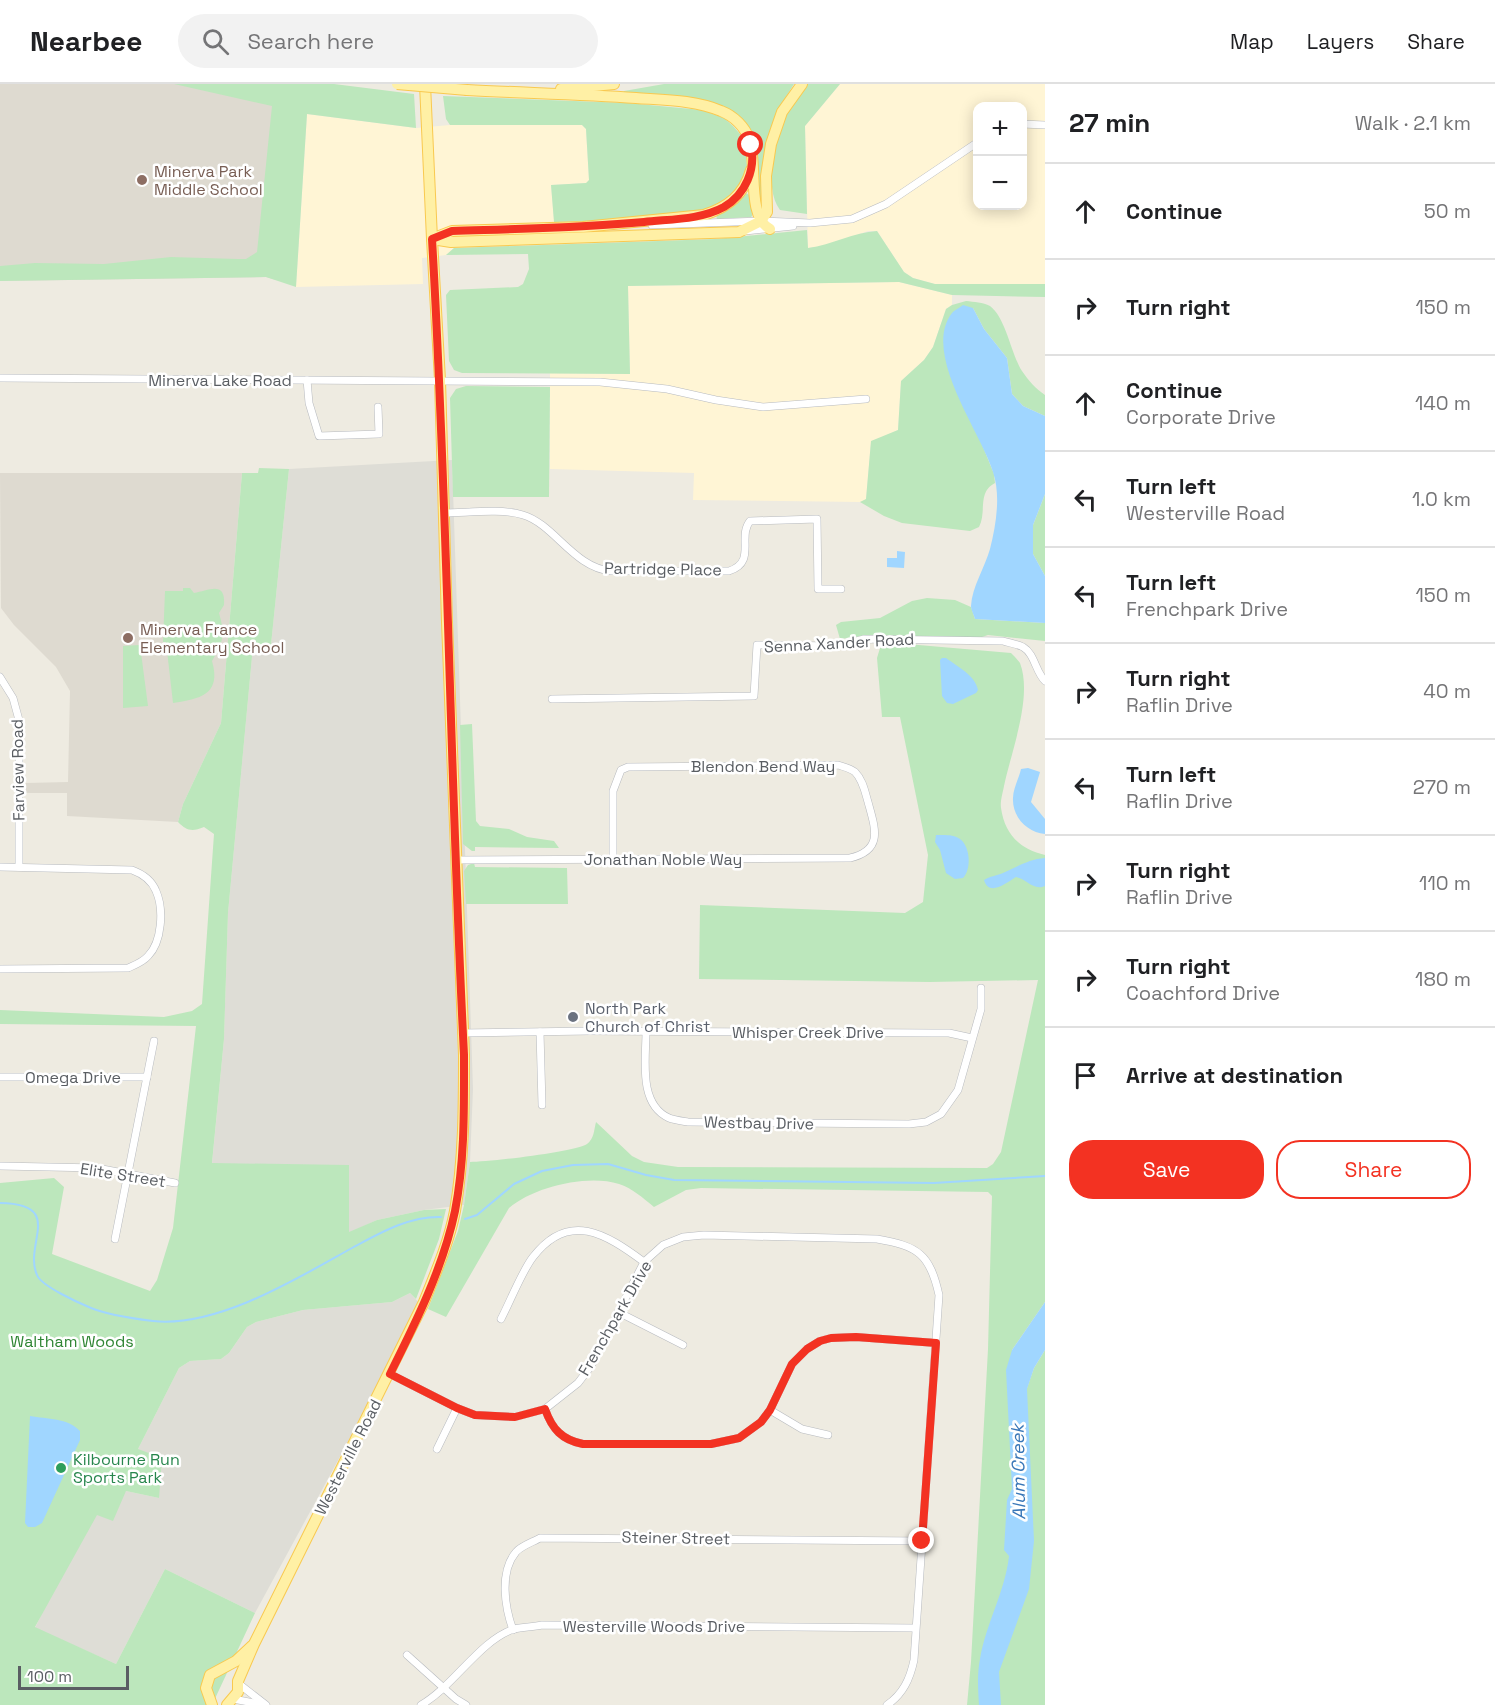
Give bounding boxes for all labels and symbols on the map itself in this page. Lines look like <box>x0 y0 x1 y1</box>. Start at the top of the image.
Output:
route start <box>737 131 763 157</box>
place label: Minerva Park Middle School <box>154 161 263 200</box>
marker: Minerva Park Middle School <box>135 173 149 187</box>
street label: Minerva Lake Road <box>148 370 292 391</box>
street label: Partridge Place <box>604 557 722 581</box>
place label: Minerva France Elementary School <box>140 619 285 658</box>
street label: Senna Xander Road <box>763 629 915 657</box>
marker: Minerva France Elementary School <box>121 631 135 645</box>
street label: Farview Road <box>7 719 29 821</box>
street label: Blendon Bend Way <box>691 756 835 777</box>
street label: Jonathan Noble Way <box>584 849 742 870</box>
place label: North Park Church of Christ <box>585 998 710 1037</box>
marker: North Park Church of Christ <box>566 1010 580 1024</box>
street label: Whisper Creek Drive <box>732 1022 884 1043</box>
street label: Omega Drive <box>25 1067 121 1088</box>
street label: Westbay Drive <box>704 1112 814 1134</box>
street label: Elite Street <box>79 1158 167 1192</box>
street label: Frenchpark Drive <box>573 1257 657 1379</box>
park label: Waltham Woods <box>10 1331 134 1352</box>
street label: Westerville Road <box>310 1396 386 1518</box>
water label: Alum Creek <box>1006 1422 1030 1520</box>
place label: Kilbourne Run Sports Park <box>73 1449 180 1488</box>
marker: Kilbourne Run Sports Park <box>54 1461 68 1475</box>
street label: Steiner Street <box>622 1527 730 1549</box>
route end <box>908 1527 934 1553</box>
street label: Westerville Woods Drive <box>563 1616 745 1637</box>
scale bar <box>18 1663 129 1690</box>

